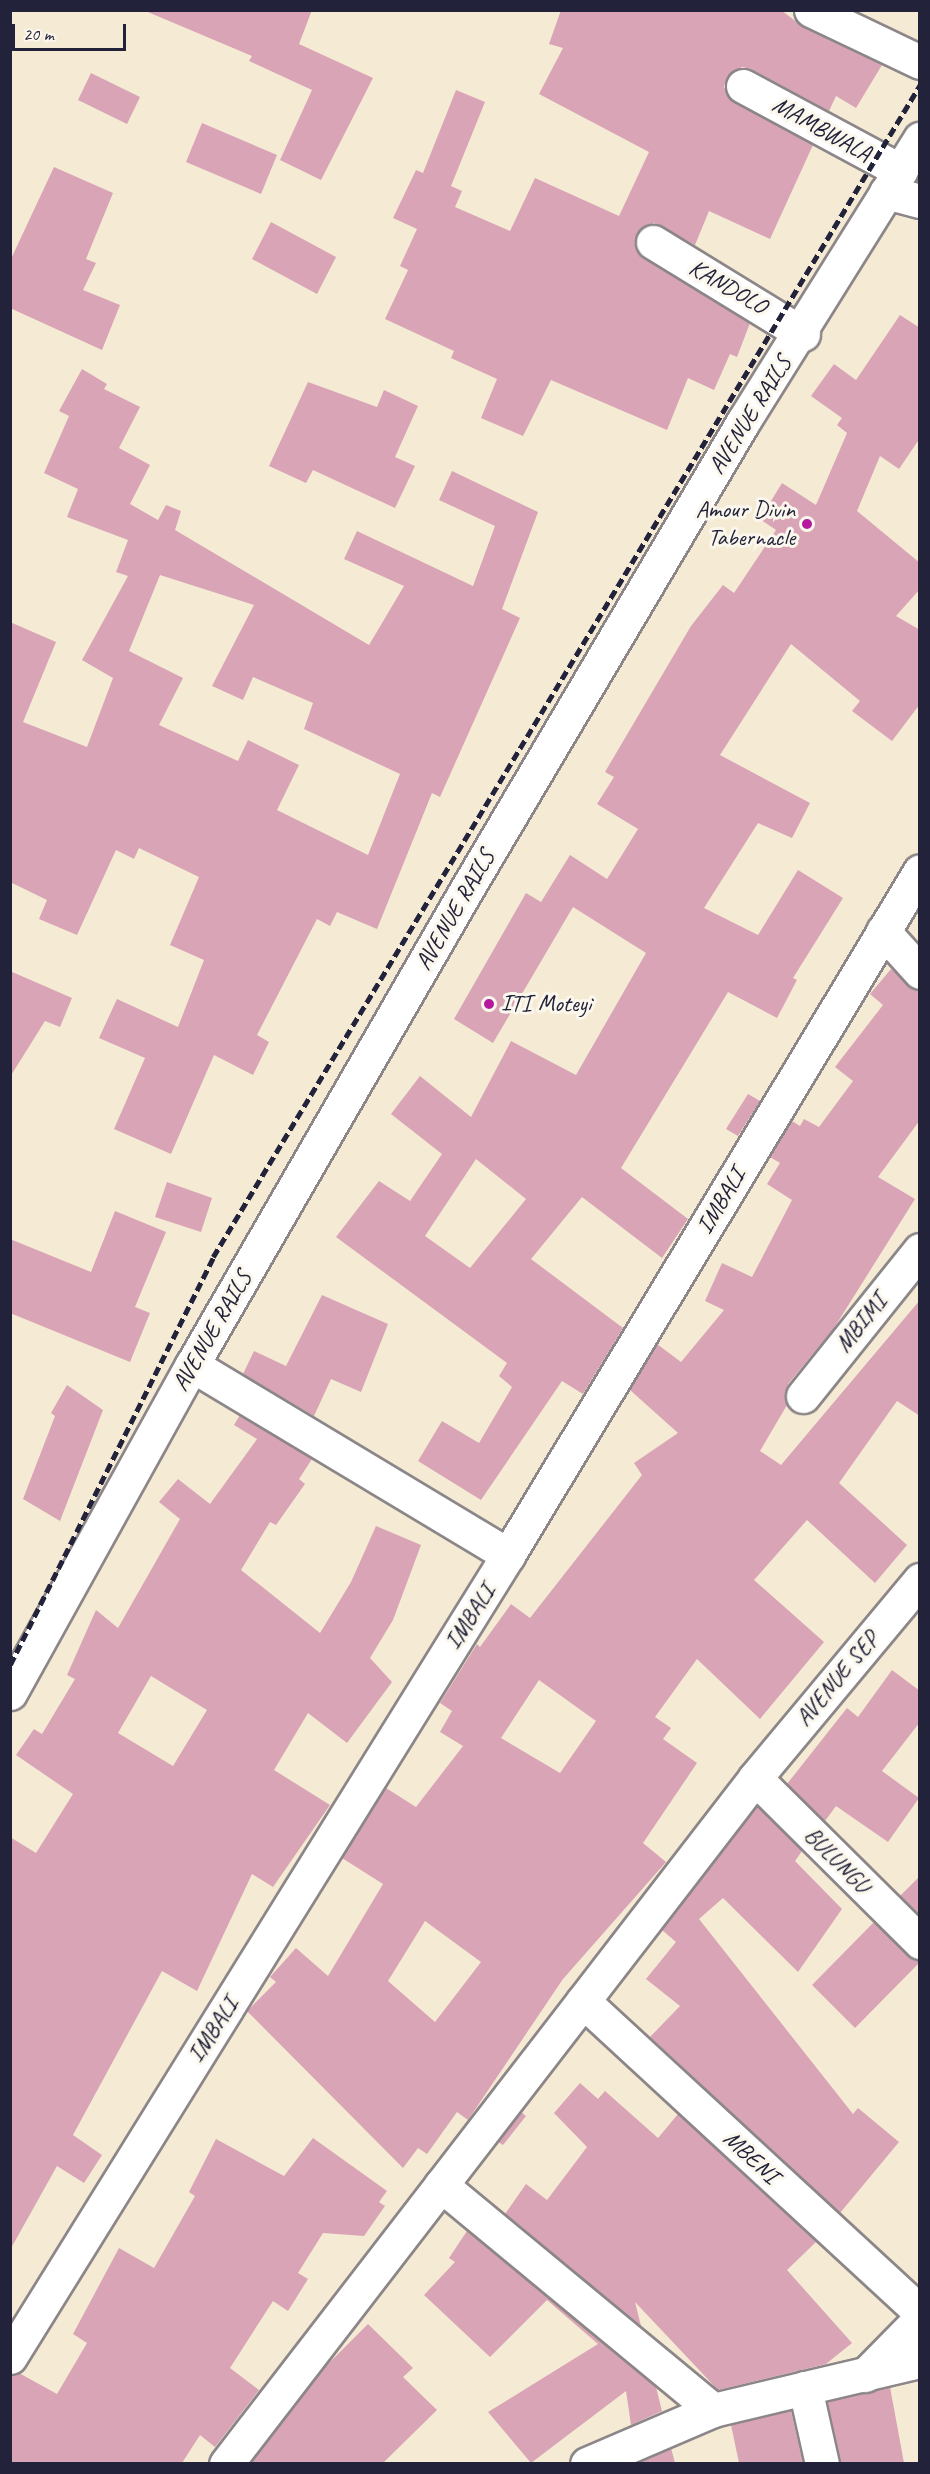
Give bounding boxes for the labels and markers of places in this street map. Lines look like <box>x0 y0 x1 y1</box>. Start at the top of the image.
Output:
place label: Amour Divin Tabernacle <box>695 496 795 552</box>
marker: Amour Divin Tabernacle <box>800 517 814 531</box>
place label: ITI Moteyi <box>501 990 591 1018</box>
marker: ITI Moteyi <box>482 997 496 1011</box>

